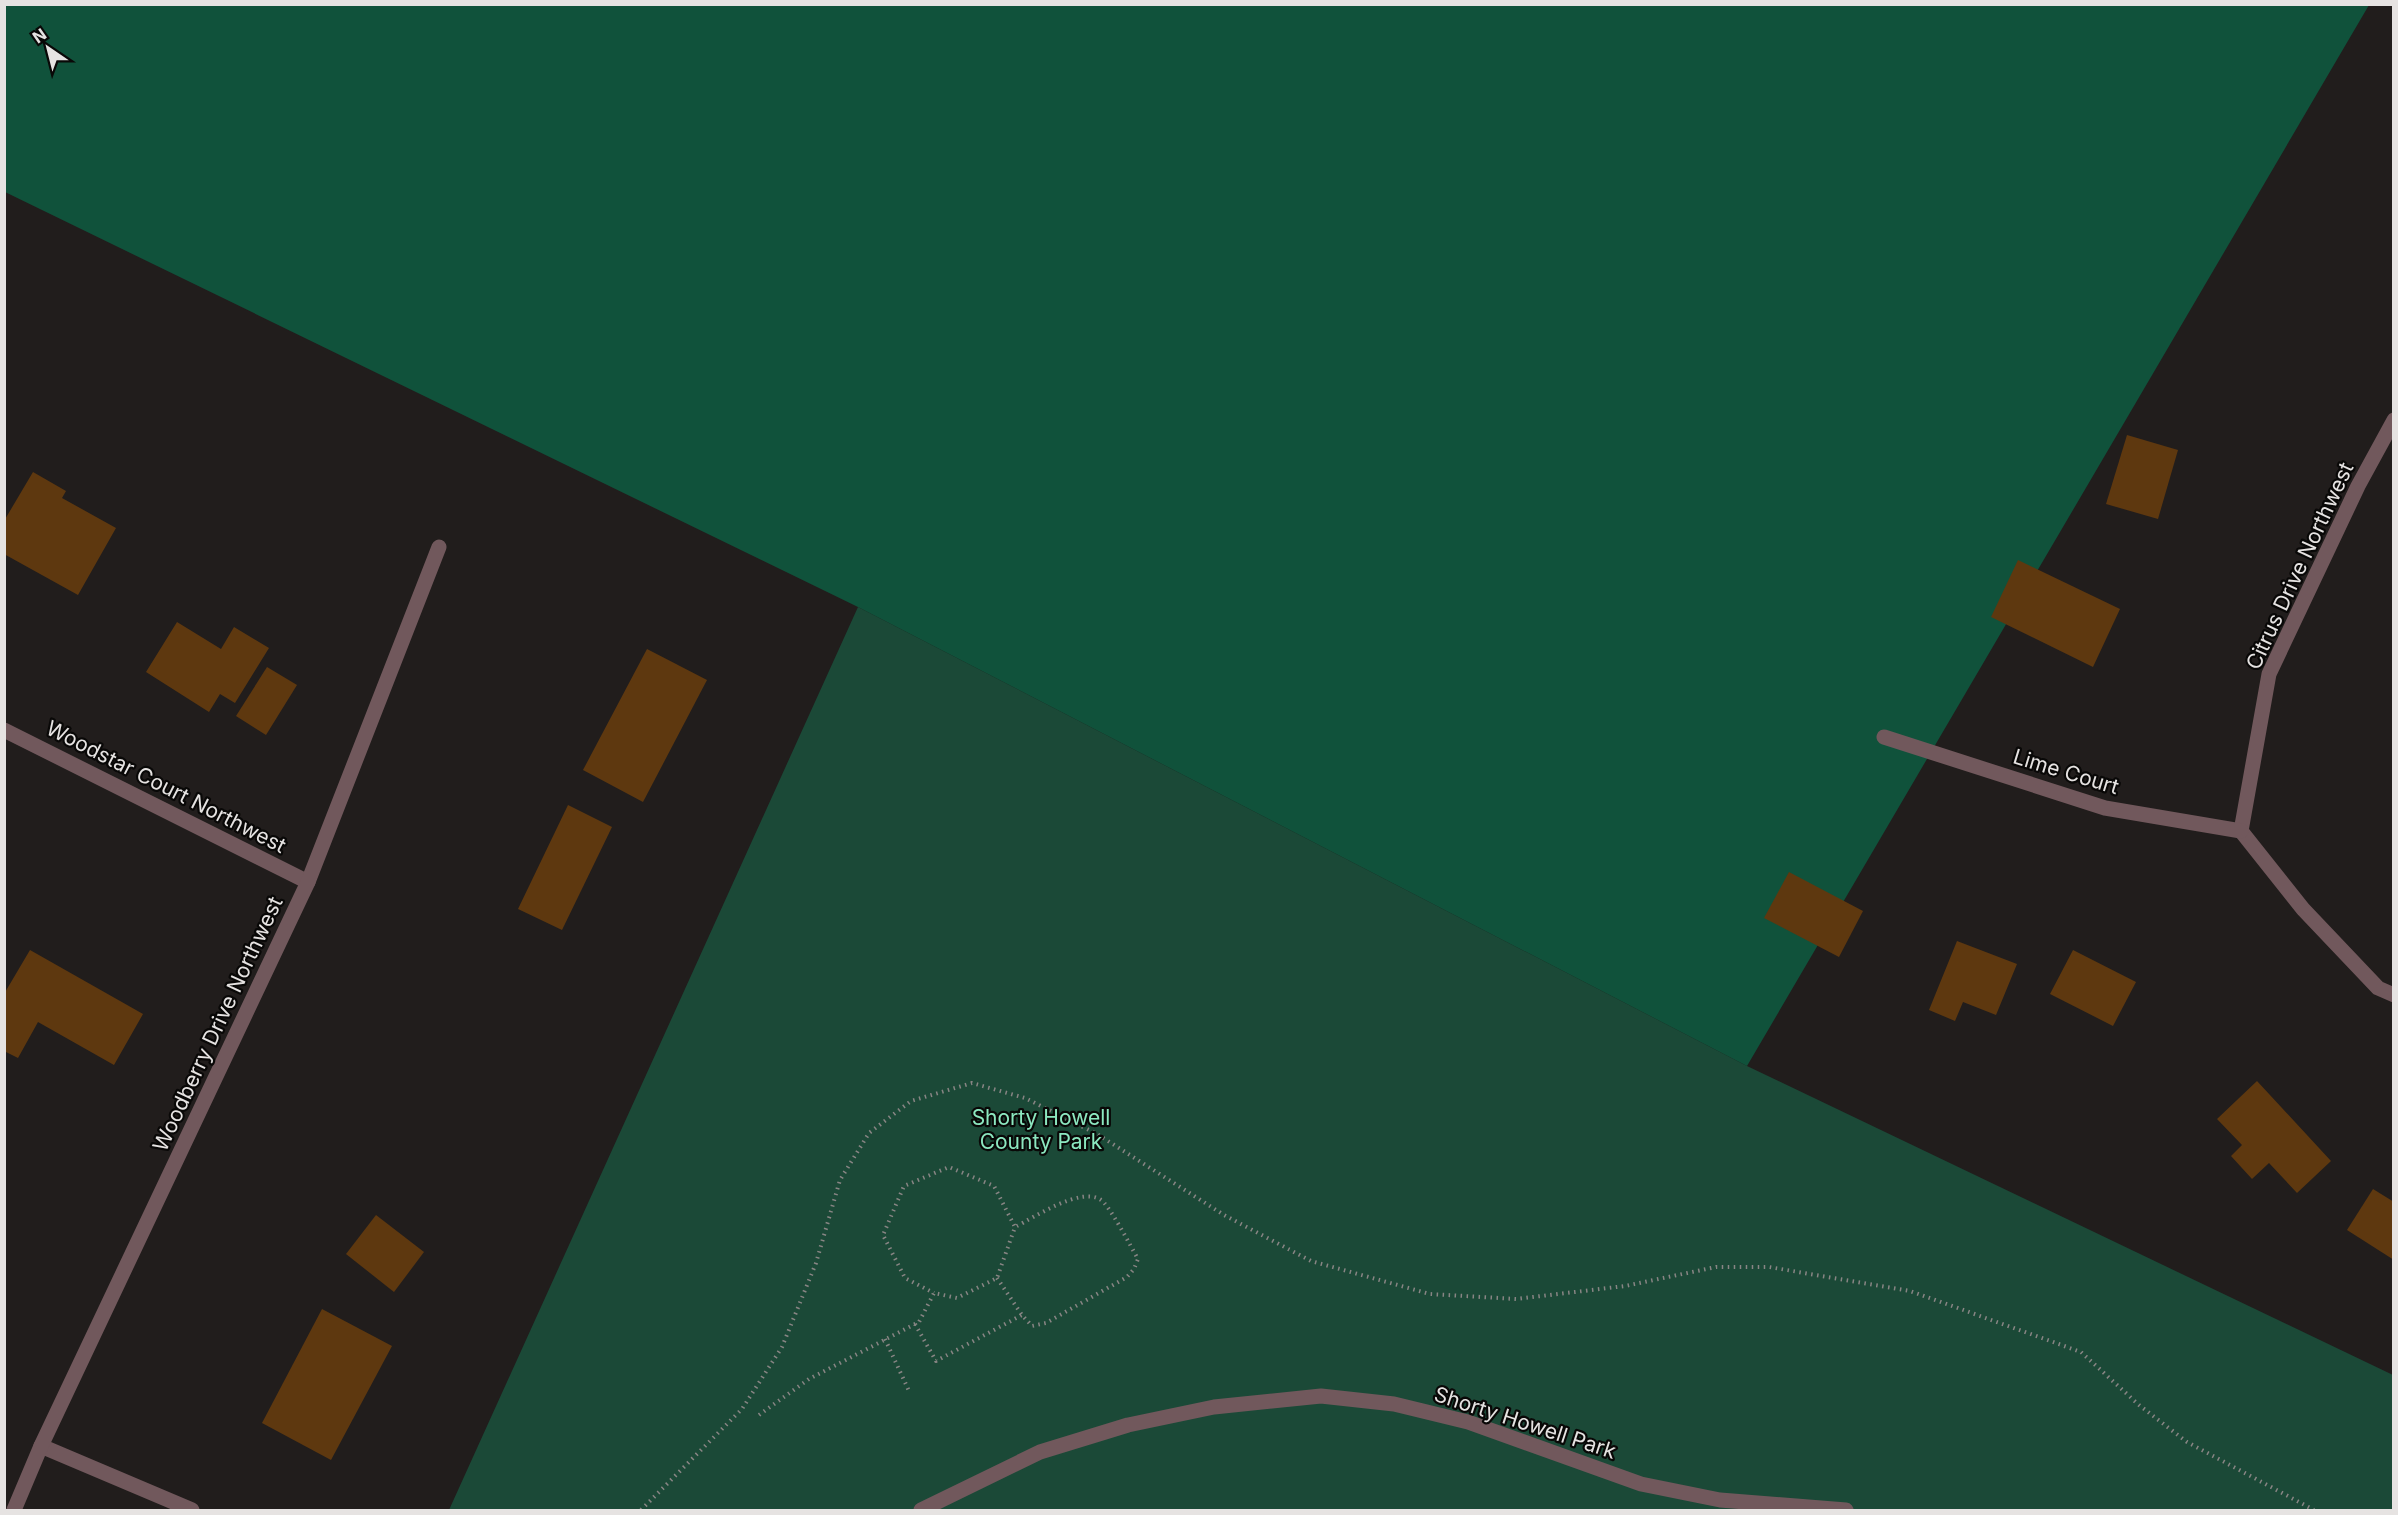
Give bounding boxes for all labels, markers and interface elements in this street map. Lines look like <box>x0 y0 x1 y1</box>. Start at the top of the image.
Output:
north arrow <box>18 18 78 78</box>
text: N <box>29 24 50 47</box>
street label: Citrus Drive Northwest <box>2241 458 2359 673</box>
street label: Woodstar Court Northwest <box>42 715 290 858</box>
street label: Lime Court <box>2010 744 2122 799</box>
street label: Woodberry Drive Northwest <box>147 892 288 1155</box>
park label: Shorty Howell County Park <box>972 1105 1110 1154</box>
street label: Shorty Howell Park <box>1431 1381 1620 1464</box>

